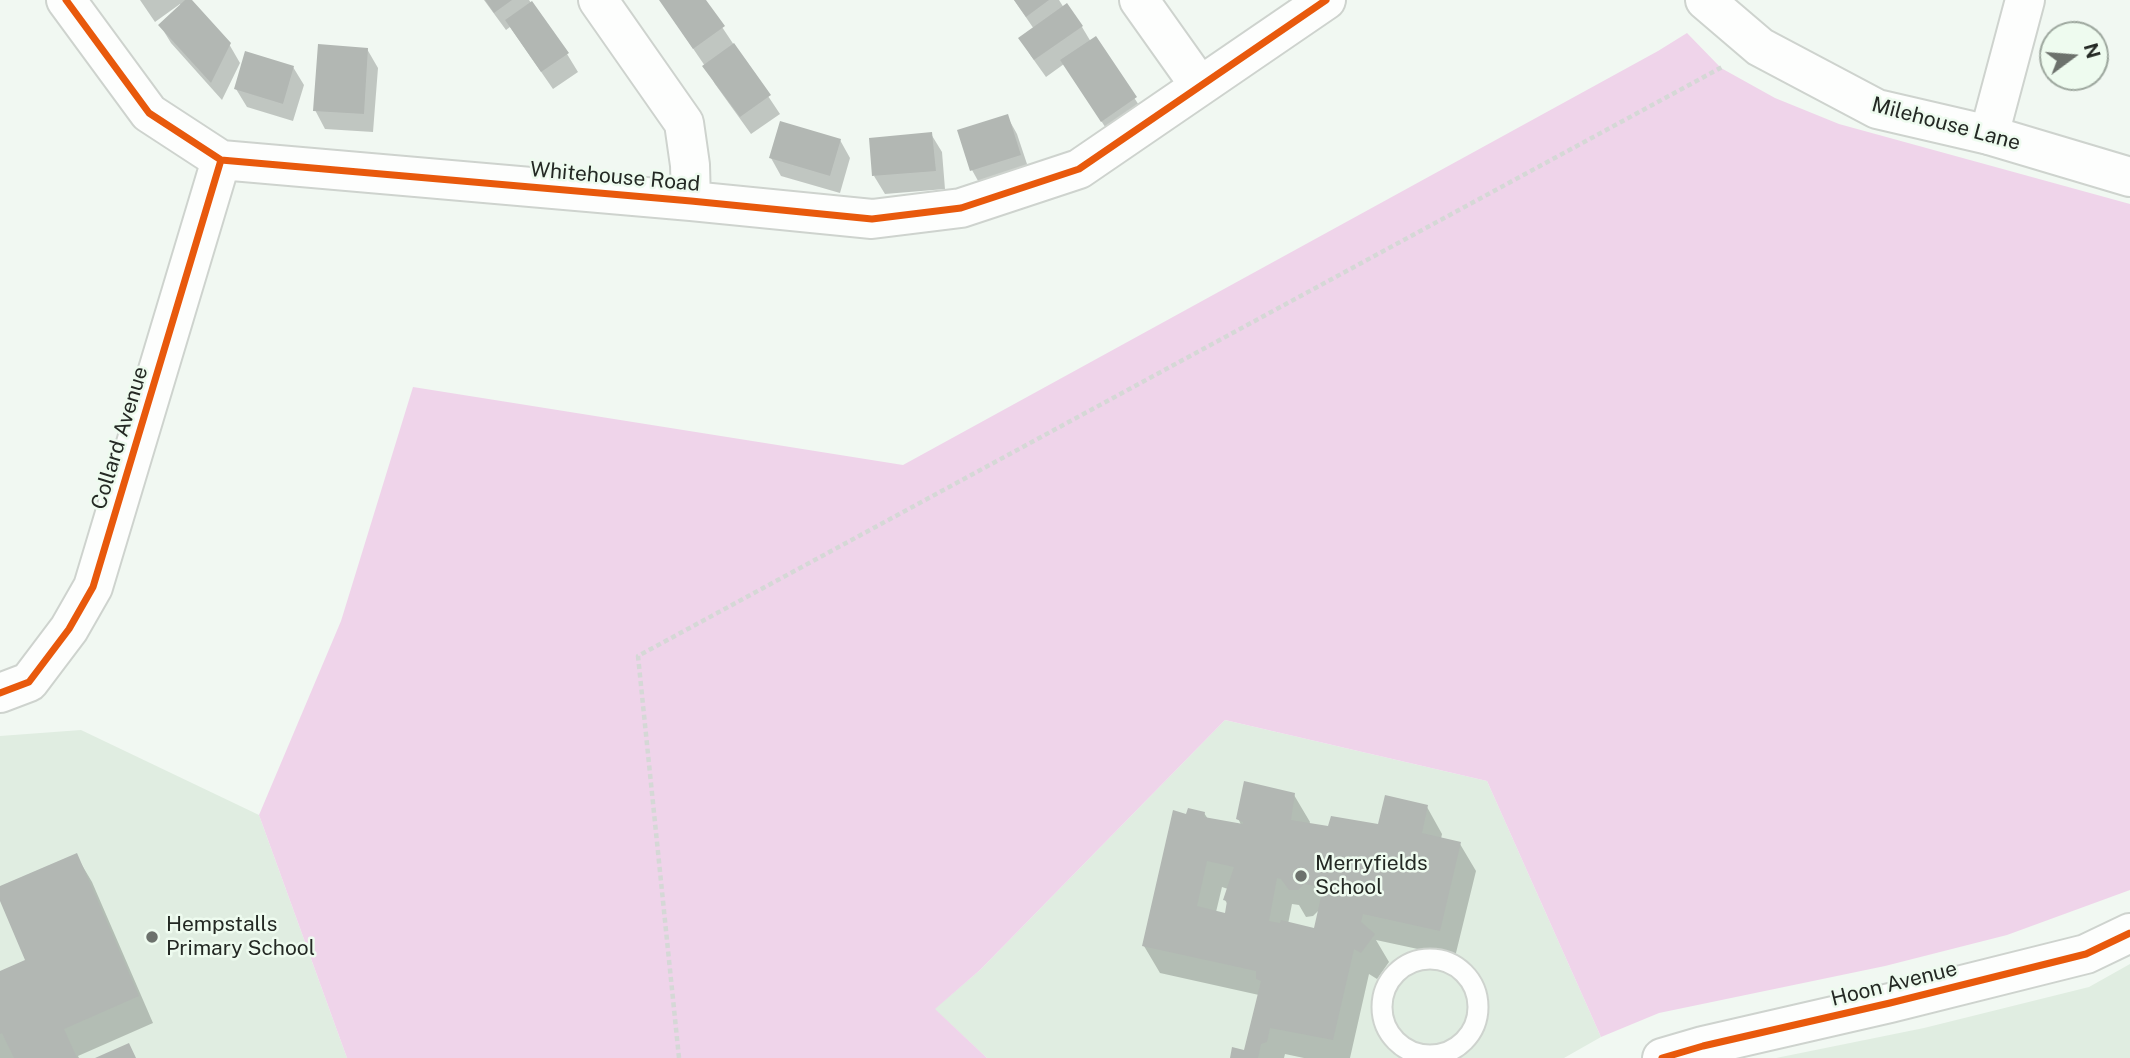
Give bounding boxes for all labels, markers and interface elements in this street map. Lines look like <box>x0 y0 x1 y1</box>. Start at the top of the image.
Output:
north arrow <box>2039 21 2109 91</box>
text: N <box>2080 41 2105 61</box>
street label: Milehouse Lane <box>1869 92 2023 156</box>
street label: Whitehouse Road <box>529 157 701 197</box>
street label: Collard Avenue <box>86 364 154 512</box>
place label: Merryfields School <box>1315 851 1428 901</box>
marker: Merryfields School <box>1293 868 1309 884</box>
place label: Hempstalls Primary School <box>166 912 315 962</box>
marker: Hempstalls Primary School <box>144 929 160 945</box>
street label: Hoon Avenue <box>1828 956 1960 1012</box>

